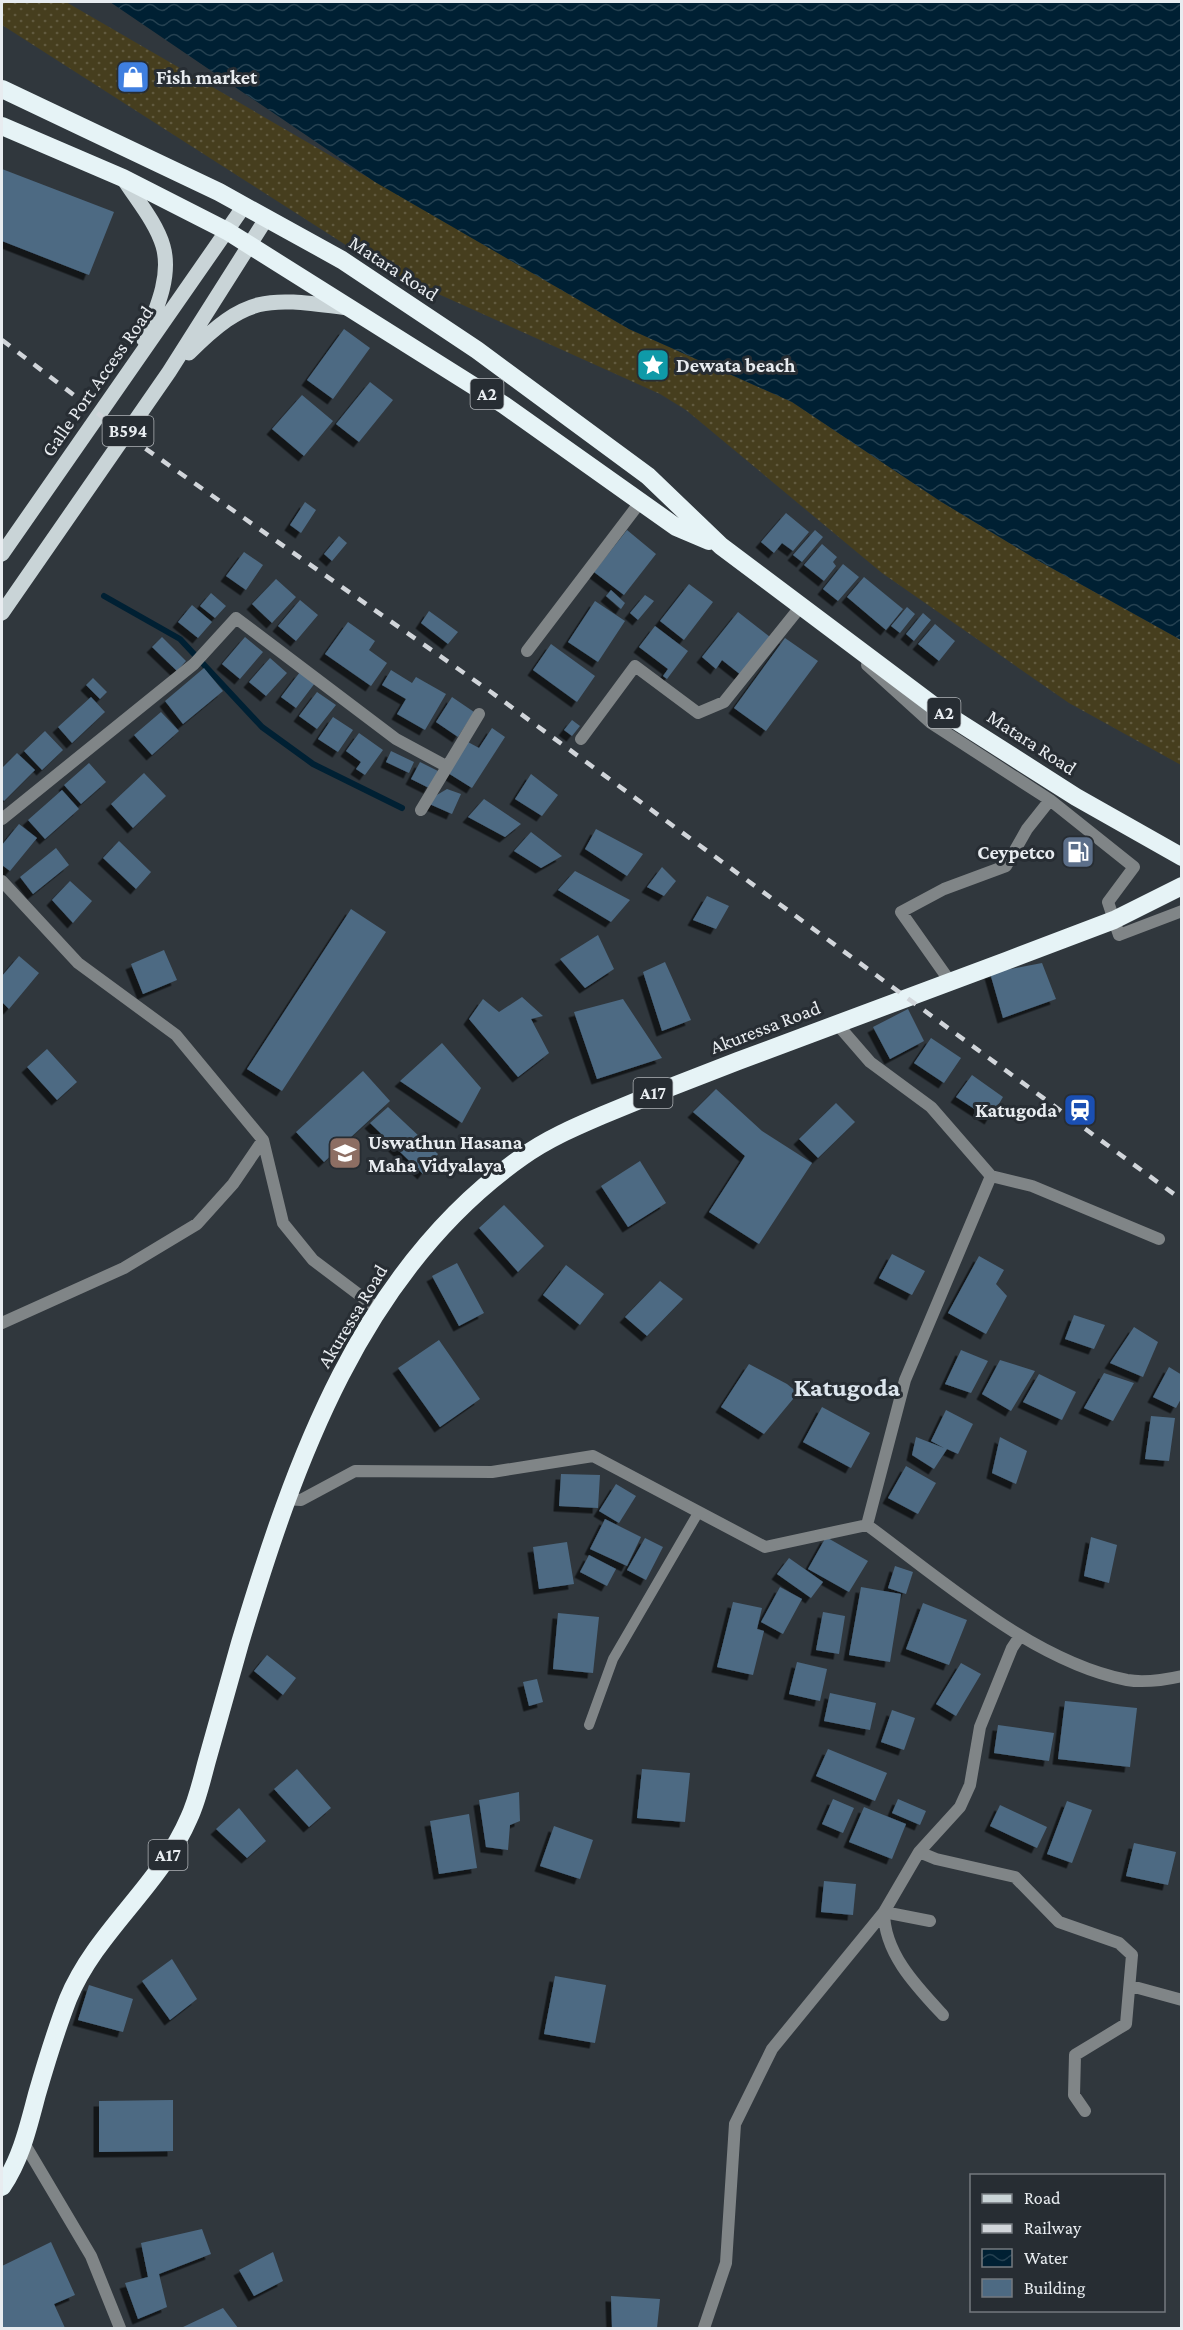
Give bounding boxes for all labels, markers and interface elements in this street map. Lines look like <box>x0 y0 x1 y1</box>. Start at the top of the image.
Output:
shop icon: Fish market <box>115 59 151 95</box>
place label: Fish market <box>156 66 258 88</box>
street label: Matara Road <box>345 231 443 305</box>
street label: Galle Port Access Road <box>37 301 157 460</box>
place icon: Dewata beach <box>635 347 671 383</box>
place label: Dewata beach <box>676 354 796 376</box>
road number: A2 <box>470 379 504 409</box>
road number: B594 <box>102 416 154 446</box>
road number: A2 <box>928 698 960 728</box>
street label: Matara Road <box>983 705 1081 779</box>
fuel station icon: Ceypetco <box>1060 834 1096 870</box>
place label: Ceypetco <box>977 841 1055 863</box>
street label: Akuressa Road <box>707 996 824 1058</box>
road number: A17 <box>634 1078 672 1108</box>
station icon: Katugoda <box>1062 1092 1098 1128</box>
place label: Katugoda <box>975 1099 1057 1121</box>
place label: Uswathun Hasana Maha Vidyalaya <box>368 1131 523 1176</box>
school or university icon: Uswathun Hasana Maha Vidyalaya <box>327 1135 363 1171</box>
street label: Akuressa Road <box>313 1260 392 1371</box>
district label: Katugoda <box>794 1373 901 1402</box>
road number: A17 <box>148 1840 188 1870</box>
legend <box>970 2174 1165 2312</box>
text: Road <box>1024 2188 1061 2208</box>
text: Railway <box>1024 2218 1082 2238</box>
text: Water <box>1024 2248 1069 2268</box>
text: Building <box>1024 2278 1086 2298</box>

